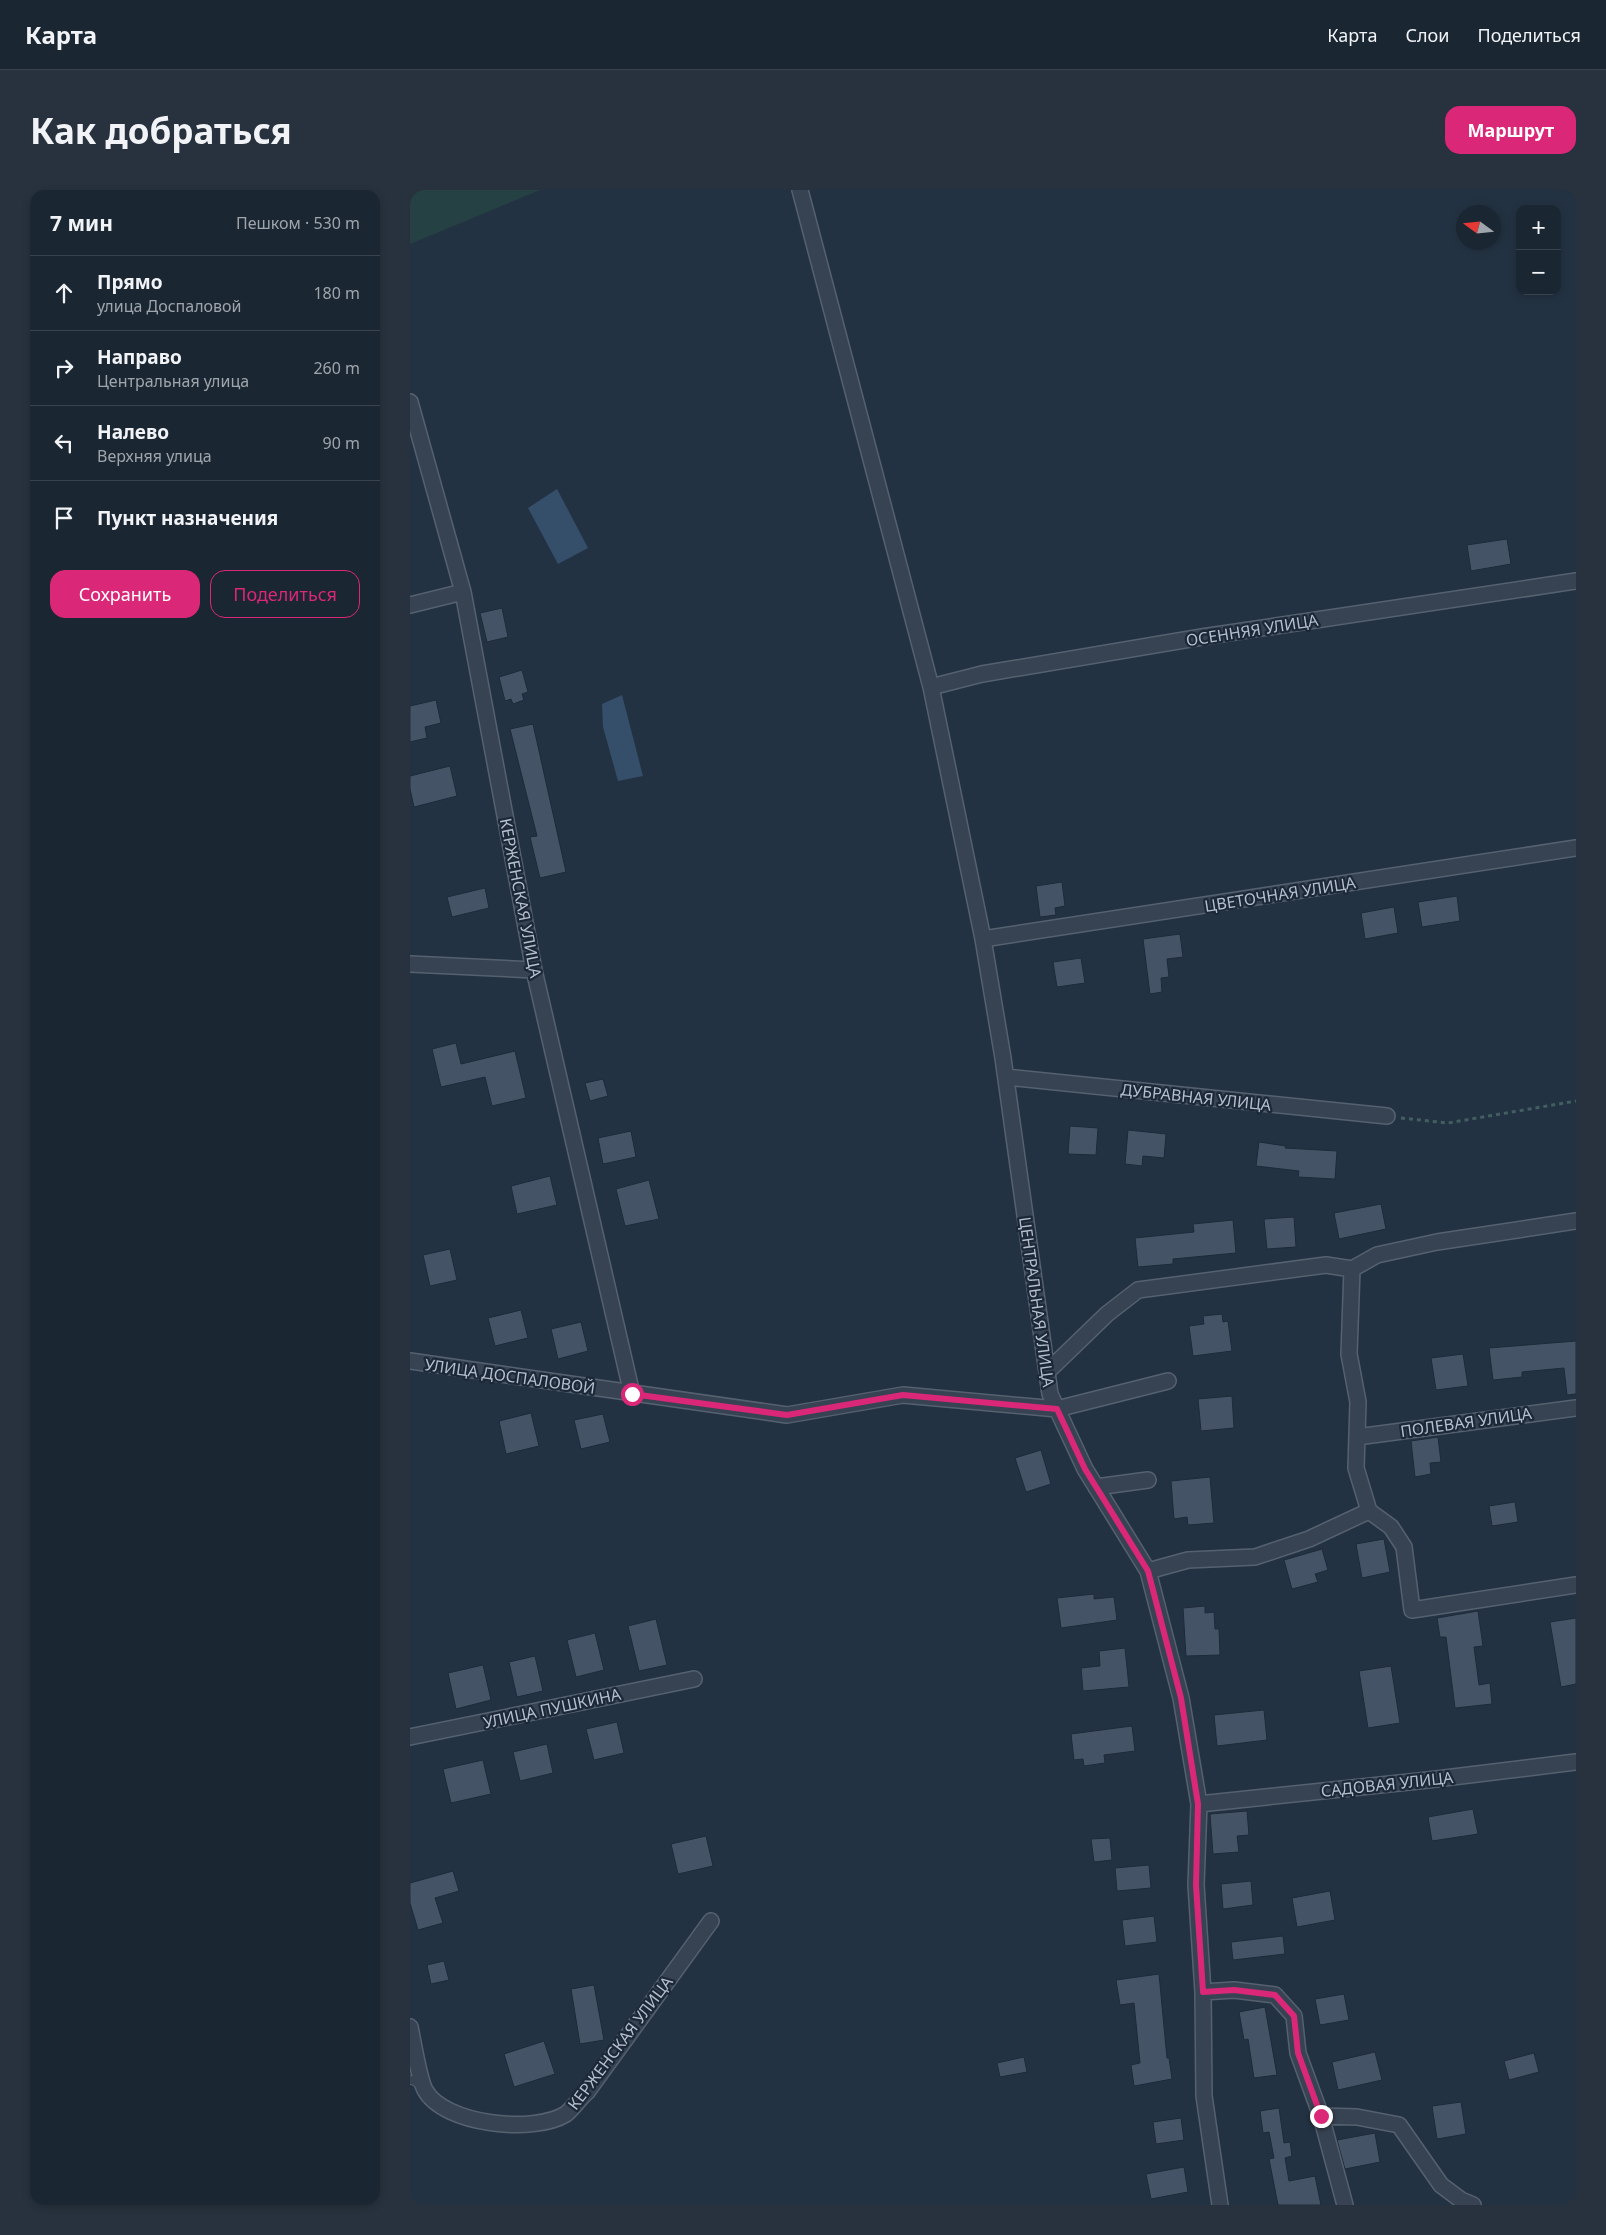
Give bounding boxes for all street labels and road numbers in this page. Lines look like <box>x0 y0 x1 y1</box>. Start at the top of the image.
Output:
street label: ОСЕННЯЯ УЛИЦА <box>1184 609 1320 651</box>
street label: КЕРЖЕНСКАЯ УЛИЦА <box>495 816 547 980</box>
street label: ЦВЕТОЧНАЯ УЛИЦА <box>1203 871 1358 917</box>
street label: ДУБРАВНАЯ УЛИЦА <box>1120 1078 1273 1116</box>
street label: ЦЕНТРАЛЬНАЯ УЛИЦА <box>1014 1215 1060 1389</box>
street label: УЛИЦА ДОСПАЛОВОЙ <box>423 1353 597 1399</box>
street label: ПОЛЕВАЯ УЛИЦА <box>1399 1402 1534 1442</box>
street label: УЛИЦА ПУШКИНА <box>481 1682 624 1733</box>
street label: САДОВАЯ УЛИЦА <box>1320 1766 1455 1802</box>
street label: КЕРЖЕНСКАЯ УЛИЦА <box>562 1971 678 2114</box>

